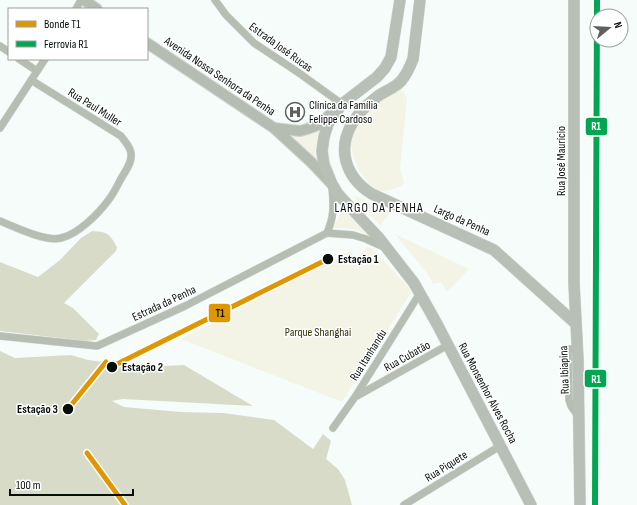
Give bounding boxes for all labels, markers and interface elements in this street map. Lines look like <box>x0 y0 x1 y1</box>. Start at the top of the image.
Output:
legend <box>8 8 148 60</box>
north arrow <box>589 8 629 48</box>
text: Bonde T1 <box>44 17 81 32</box>
street label: Estrada José Rucas <box>246 19 315 75</box>
text: N <box>611 20 625 30</box>
street label: Avenida Nossa Senhora da Penha <box>161 33 278 119</box>
text: Ferrovia R1 <box>44 37 89 52</box>
street label: Rua Paul Muller <box>65 85 125 130</box>
place label: Clínica da Família Felippe Cardoso <box>309 98 378 127</box>
hospital icon: Clínica da Família Felippe Cardoso <box>284 101 306 123</box>
line badge: R1 <box>585 117 608 136</box>
text: R1 <box>591 120 602 133</box>
street label: Rua José Maurício <box>554 126 569 196</box>
district label: LARGO DA PENHA <box>335 200 423 216</box>
street label: Largo da Penha <box>431 201 493 240</box>
marker: Estação 1 <box>321 252 335 266</box>
place label: Estação 1 <box>338 252 379 267</box>
street label: Estrada da Penha <box>130 282 199 325</box>
line badge: T1 <box>208 303 231 323</box>
text: T1 <box>215 307 225 320</box>
park label: Parque Shanghai <box>285 325 351 340</box>
street label: Rua Itanhandu <box>347 327 390 384</box>
street label: Rua Cubatão <box>381 338 433 375</box>
street label: Rua Monsenhor Alves Rocha <box>455 340 521 447</box>
street label: Rua Ibiapina <box>556 345 573 394</box>
marker: Estação 2 <box>105 360 119 374</box>
place label: Estação 2 <box>122 360 163 375</box>
line badge: R1 <box>584 369 607 388</box>
text: R1 <box>591 373 602 386</box>
place label: Estação 3 <box>17 402 58 417</box>
marker: Estação 3 <box>61 402 75 416</box>
street label: Rua Piquete <box>422 447 471 485</box>
scale bar <box>10 471 133 497</box>
text: 100 m <box>16 478 41 493</box>

